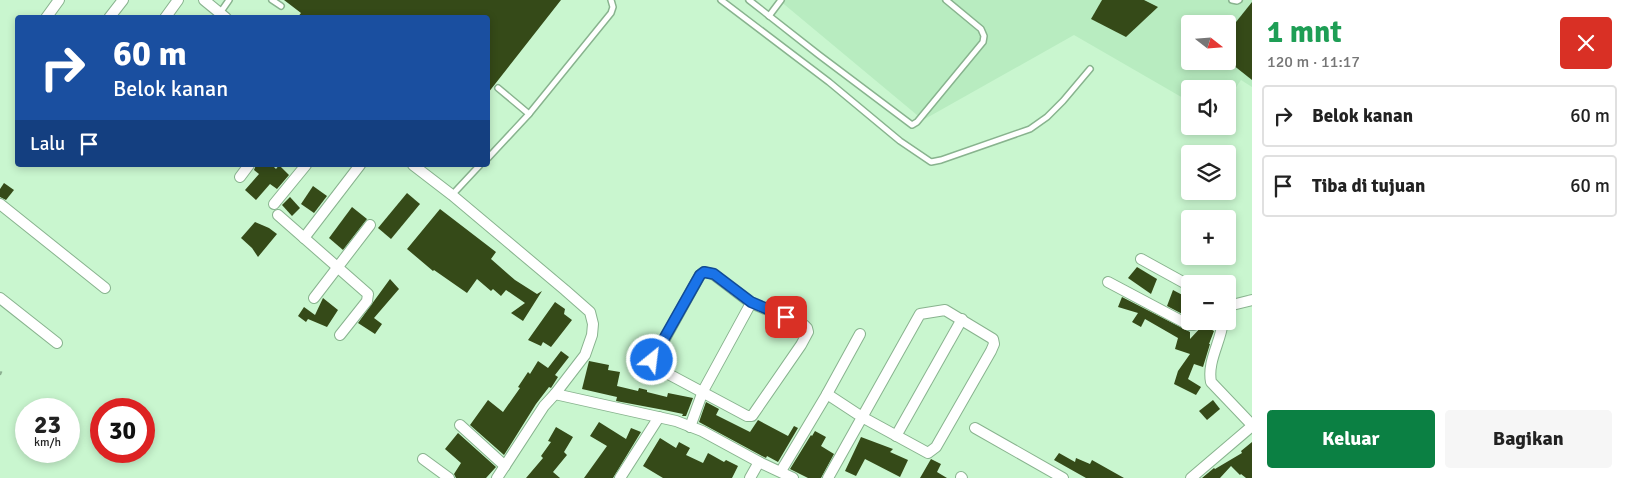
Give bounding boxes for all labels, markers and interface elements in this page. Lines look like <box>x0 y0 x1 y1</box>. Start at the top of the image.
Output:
text: 1 mnt <box>1267 14 1342 51</box>
north arrow <box>1181 15 1236 70</box>
map controls <box>1181 15 1236 330</box>
button: close <box>1560 17 1612 69</box>
text: 60 m <box>113 32 187 75</box>
icon: right <box>30 35 95 100</box>
text: 120 m · 11:17 <box>1267 52 1360 72</box>
text: Belok kanan <box>113 75 228 102</box>
button: sound <box>1181 80 1236 135</box>
icon: right <box>1269 102 1297 130</box>
text: Belok kanan <box>1312 104 1413 128</box>
text: 60 m <box>1570 104 1610 128</box>
icon: arrive <box>75 130 103 158</box>
text: Lalu <box>30 132 65 156</box>
button: layers <box>1181 145 1236 200</box>
icon: arrive <box>1269 172 1297 200</box>
text: Tiba di tujuan <box>1312 174 1425 198</box>
text: 60 m <box>1570 174 1610 198</box>
button: + <box>1181 210 1236 265</box>
button: − <box>1181 275 1236 330</box>
pin <box>765 296 807 338</box>
icon: arrive <box>772 303 800 331</box>
position arrow <box>625 333 677 385</box>
speed limit sign: 30 <box>90 398 155 463</box>
text: 23 <box>34 409 61 440</box>
button: Keluar <box>1267 410 1435 468</box>
button: Bagikan <box>1445 410 1612 468</box>
text: km/h <box>34 435 61 450</box>

